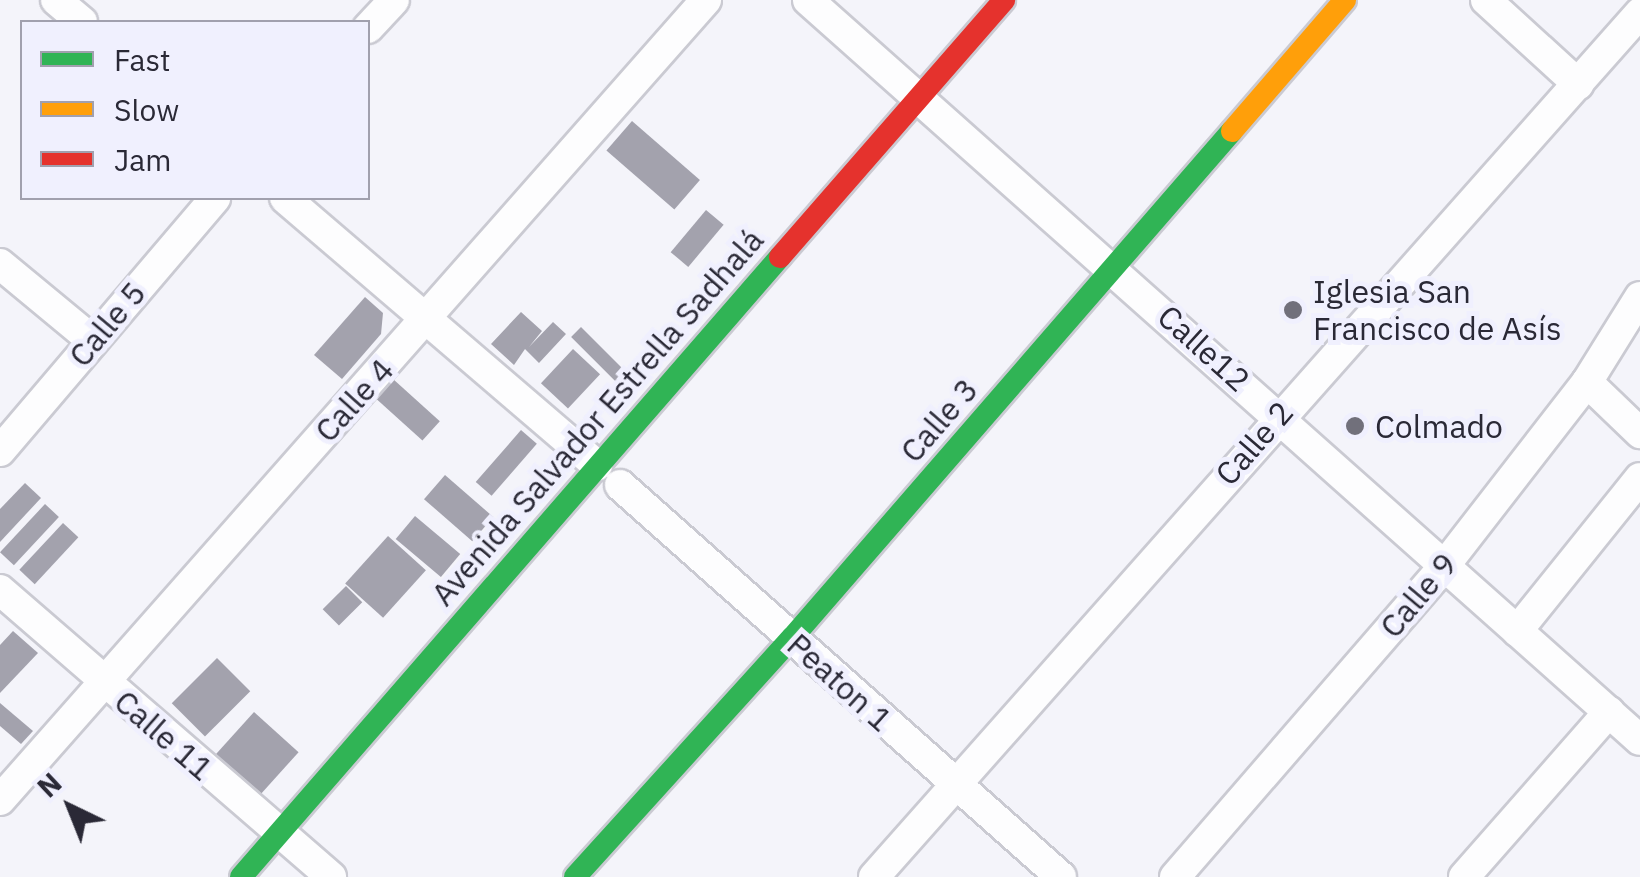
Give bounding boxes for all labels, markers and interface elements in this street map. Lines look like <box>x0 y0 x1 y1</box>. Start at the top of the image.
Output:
legend <box>20 20 370 200</box>
text: Fast <box>114 40 171 79</box>
text: Slow <box>114 90 179 129</box>
text: Jam <box>114 140 172 179</box>
street label: Avenida Salvador Estrella Sadhalá <box>423 221 771 613</box>
place label: Iglesia San Francisco de Asís <box>1313 273 1562 348</box>
street label: Calle 5 <box>61 274 153 374</box>
street label: Calle12 <box>1150 297 1258 399</box>
marker: Iglesia San Francisco de Asís <box>1282 299 1304 321</box>
street label: Calle 4 <box>307 351 401 449</box>
street label: Calle 3 <box>892 370 986 470</box>
street label: Calle 2 <box>1207 393 1301 493</box>
place label: Colmado <box>1375 407 1503 445</box>
marker: Colmado <box>1344 415 1366 437</box>
street label: Calle 9 <box>1372 545 1464 645</box>
street label: Peaton 1 <box>780 625 900 739</box>
street label: Calle 11 <box>107 682 221 788</box>
north arrow <box>20 757 120 857</box>
text: N <box>29 764 69 805</box>

